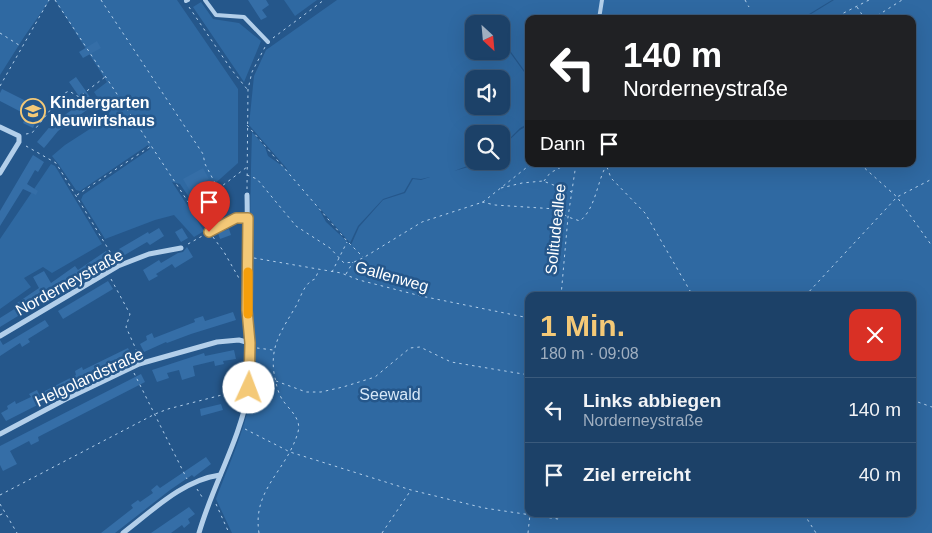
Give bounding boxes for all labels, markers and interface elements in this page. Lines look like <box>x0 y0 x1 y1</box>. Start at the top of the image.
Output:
north arrow <box>465 15 510 60</box>
map controls <box>465 15 510 170</box>
icon: left <box>540 35 605 100</box>
text: 140 m <box>623 35 722 74</box>
button: sound <box>465 70 510 115</box>
text: Norderneystraße <box>623 76 788 101</box>
place label: Kindergarten Neuwirtshaus <box>50 94 155 129</box>
school or university icon: Kindergarten Neuwirtshaus <box>20 98 46 124</box>
button: search <box>465 125 510 170</box>
icon: arrive <box>595 130 623 158</box>
text: Dann <box>540 133 585 154</box>
pin <box>188 181 230 232</box>
street label: Solitudeallee <box>542 183 569 276</box>
icon: arrive <box>195 188 223 216</box>
street label: Norderneystraße <box>13 246 126 319</box>
street label: Gallenweg <box>353 258 431 295</box>
text: 1 Min. <box>540 309 625 342</box>
button: close <box>849 309 901 361</box>
street label: Helgolandstraße <box>32 345 146 410</box>
text: 180 m · 09:08 <box>540 345 639 362</box>
position arrow <box>222 361 274 413</box>
park label: Seewald <box>359 386 421 403</box>
text: Links abbiegen <box>583 390 721 411</box>
icon: left <box>540 396 568 424</box>
text: 140 m <box>848 399 901 420</box>
text: Norderneystraße <box>583 412 703 429</box>
icon: arrive <box>540 461 568 489</box>
text: Ziel erreicht <box>583 464 691 485</box>
text: 40 m <box>859 464 901 485</box>

